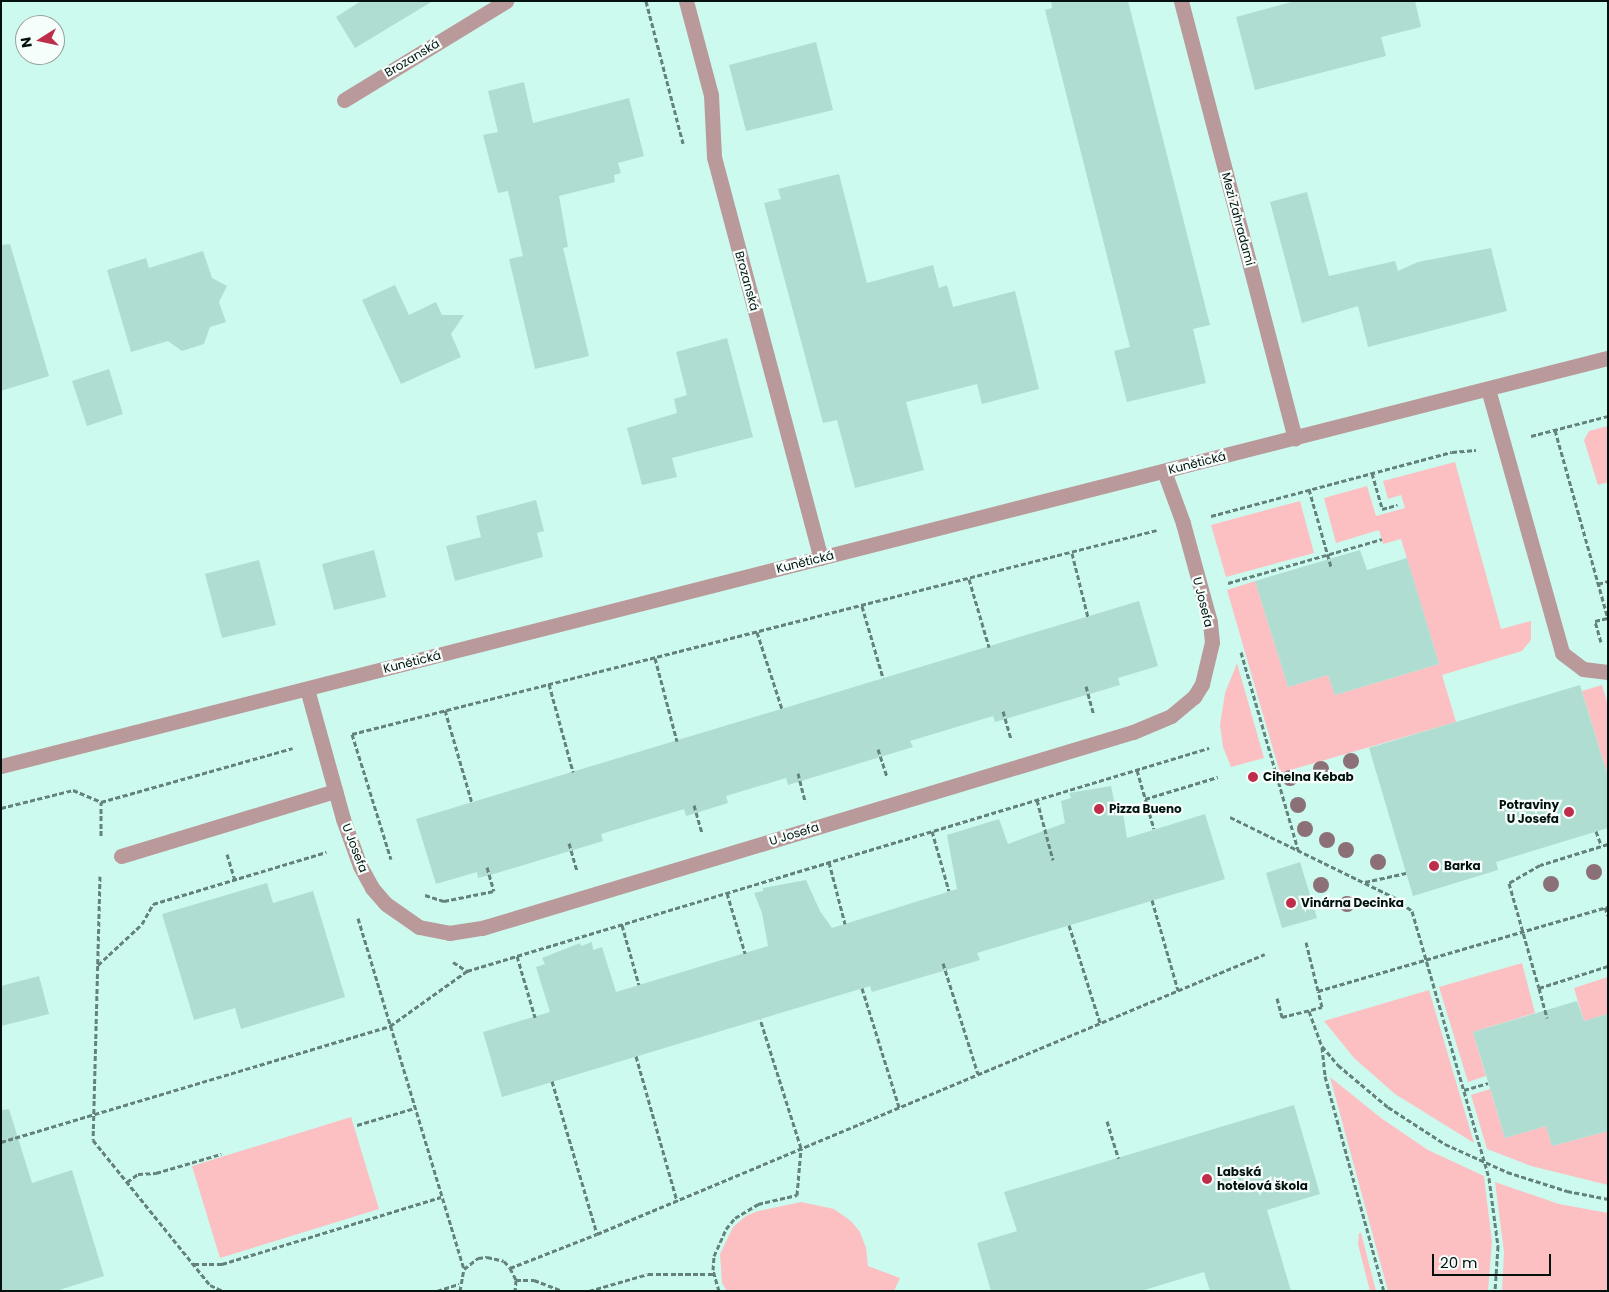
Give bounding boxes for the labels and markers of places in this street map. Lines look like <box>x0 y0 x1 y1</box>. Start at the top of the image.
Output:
place label: Cihelna Kebab <box>1263 770 1354 784</box>
marker: Cihelna Kebab <box>1247 771 1259 783</box>
place label: Potraviny U Josefa <box>1499 798 1559 826</box>
place label: Pizza Bueno <box>1109 802 1182 816</box>
marker: Pizza Bueno <box>1093 803 1105 815</box>
marker: Potraviny U Josefa <box>1563 806 1575 818</box>
place label: Barka <box>1444 859 1481 873</box>
marker: Barka <box>1428 860 1440 872</box>
place label: Vinárna Decinka <box>1301 896 1404 910</box>
marker: Vinárna Decinka <box>1285 897 1297 909</box>
place label: Labská hotelová škola <box>1217 1165 1308 1193</box>
marker: Labská hotelová škola <box>1201 1173 1213 1185</box>

